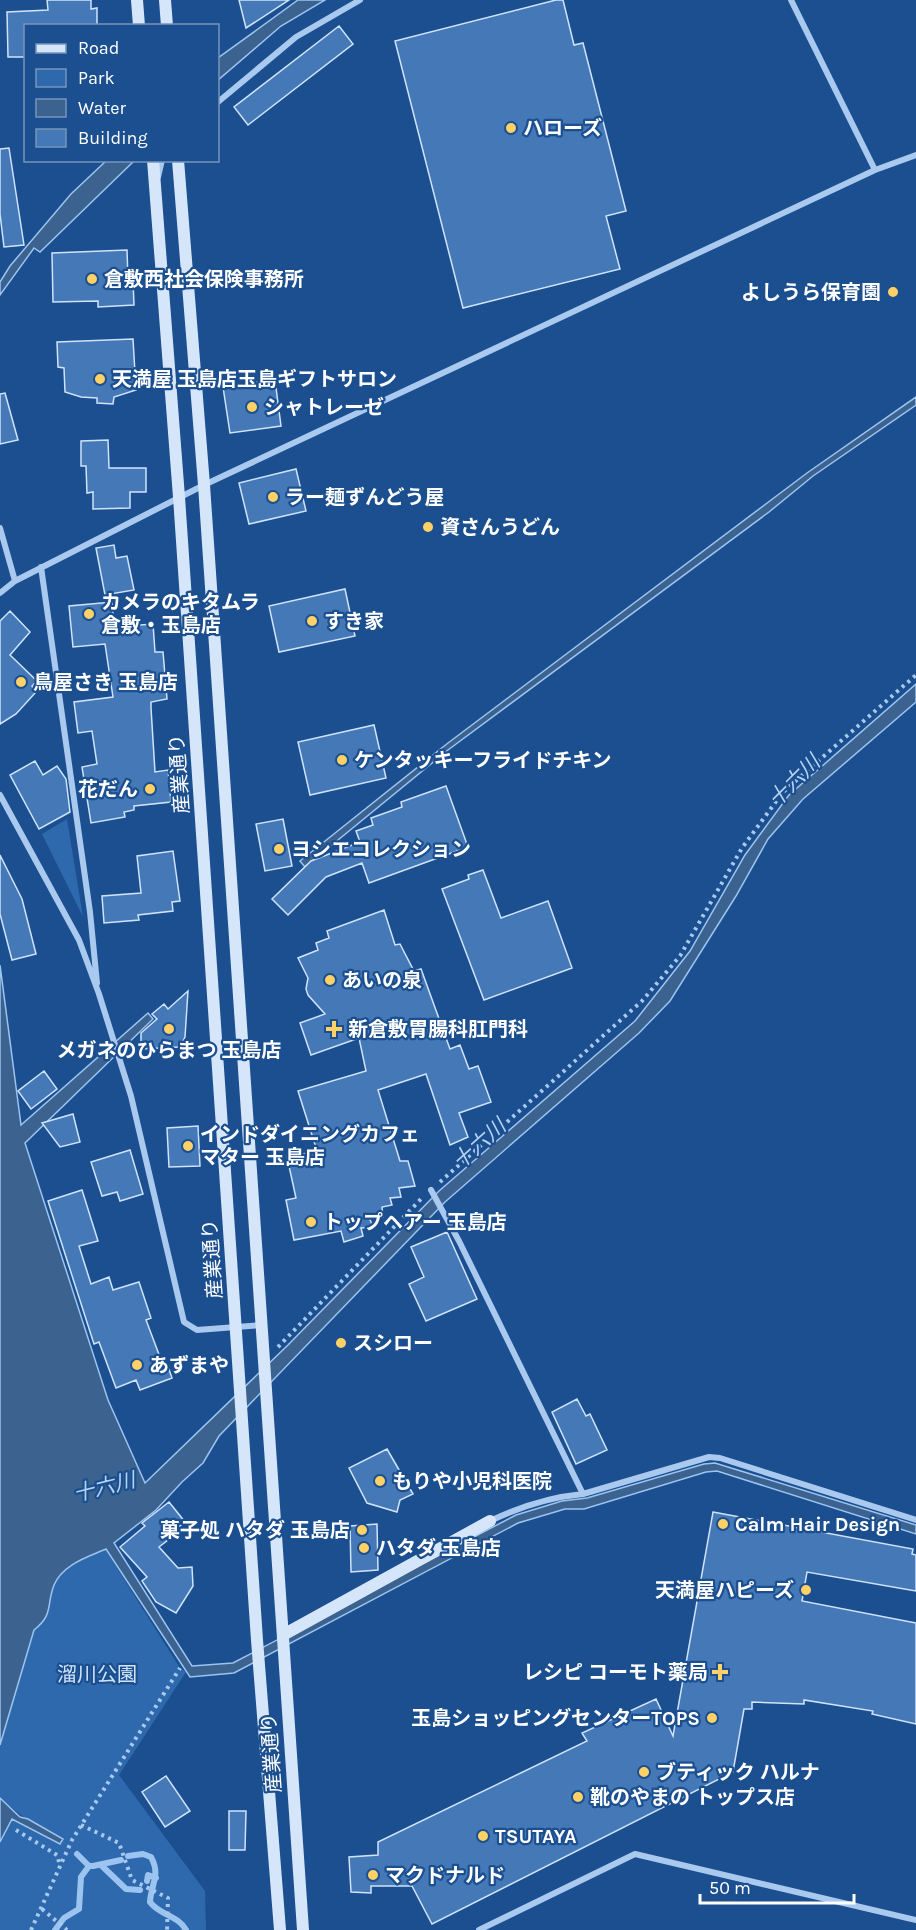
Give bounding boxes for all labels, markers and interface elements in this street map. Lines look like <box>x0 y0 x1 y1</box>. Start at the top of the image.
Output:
legend <box>24 24 219 162</box>
text: Road <box>78 37 119 59</box>
text: Park <box>78 67 115 89</box>
text: Water <box>78 97 126 119</box>
place label: ハローズ <box>523 117 602 140</box>
marker: ハローズ <box>504 121 518 135</box>
text: Building <box>78 127 148 149</box>
place label: 倉敷西社会保険事務所 <box>104 268 304 291</box>
marker: 倉敷西社会保険事務所 <box>85 272 99 286</box>
place label: よしうら保育園 <box>741 281 881 304</box>
marker: よしうら保育園 <box>886 285 900 299</box>
place label: 天満屋 玉島店玉島ギフトサロン <box>112 368 397 391</box>
marker: 天満屋 玉島店玉島ギフトサロン <box>93 372 107 386</box>
place label: シャトレーゼ <box>264 396 384 419</box>
marker: シャトレーゼ <box>245 400 259 414</box>
place label: ラー麺ずんどう屋 <box>285 486 444 509</box>
marker: ラー麺ずんどう屋 <box>266 490 280 504</box>
place label: 資さんうどん <box>440 516 560 539</box>
marker: 資さんうどん <box>421 520 435 534</box>
place label: カメラのキタムラ 倉敷・玉島店 <box>101 591 260 637</box>
marker: カメラのキタムラ 倉敷・玉島店 <box>82 607 96 621</box>
place label: すき家 <box>324 610 384 633</box>
marker: すき家 <box>305 614 319 628</box>
place label: 鳥屋さき 玉島店 <box>33 671 178 694</box>
marker: 鳥屋さき 玉島店 <box>14 675 28 689</box>
street label: 産業通り <box>165 733 194 815</box>
place label: ケンタッキーフライドチキン <box>354 749 612 772</box>
water label: 十六川 <box>763 749 826 812</box>
marker: ケンタッキーフライドチキン <box>335 753 349 767</box>
place label: 花だん <box>78 778 138 801</box>
marker: 花だん <box>143 782 157 796</box>
place label: ヨシエコレクション <box>291 838 471 861</box>
marker: ヨシエコレクション <box>272 842 286 856</box>
place label: あいの泉 <box>342 969 422 992</box>
marker: あいの泉 <box>323 973 337 987</box>
place label: 新倉敷胃腸科肛門科 <box>348 1018 528 1041</box>
marker: 新倉敷胃腸科肛門科 <box>325 1020 343 1038</box>
marker: メガネのひらまつ 玉島店 <box>162 1022 176 1036</box>
place label: メガネのひらまつ 玉島店 <box>56 1039 282 1062</box>
water label: 十六川 <box>448 1113 512 1174</box>
place label: インドダイニングカフェ マター 玉島店 <box>200 1123 420 1169</box>
marker: インドダイニングカフェ マター 玉島店 <box>181 1139 195 1153</box>
place label: トップヘアー 玉島店 <box>323 1211 507 1234</box>
marker: トップヘアー 玉島店 <box>304 1215 318 1229</box>
street label: 産業通り <box>198 1218 227 1300</box>
place label: スシロー <box>353 1332 433 1355</box>
marker: スシロー <box>334 1336 348 1350</box>
place label: あずまや <box>149 1354 229 1377</box>
marker: あずまや <box>130 1358 144 1372</box>
water label: 十六川 <box>71 1467 139 1506</box>
place label: もりや小児科医院 <box>392 1470 552 1493</box>
marker: もりや小児科医院 <box>373 1474 387 1488</box>
place label: Calm Hair Design <box>735 1513 900 1536</box>
marker: Calm Hair Design <box>716 1517 730 1531</box>
place label: 菓子処 ハタダ 玉島店 <box>160 1519 350 1542</box>
marker: 菓子処 ハタダ 玉島店 <box>355 1523 369 1537</box>
place label: ハタダ 玉島店 <box>376 1537 501 1560</box>
marker: ハタダ 玉島店 <box>357 1541 371 1555</box>
place label: 天満屋ハピーズ <box>655 1579 794 1602</box>
marker: 天満屋ハピーズ <box>799 1583 813 1597</box>
place label: レシピ コーモト薬局 <box>523 1661 708 1684</box>
park label: 溜川公園 <box>57 1663 137 1686</box>
marker: レシピ コーモト薬局 <box>713 1665 727 1679</box>
place label: 玉島ショッピングセンターTOPS <box>411 1707 700 1730</box>
marker: 玉島ショッピングセンターTOPS <box>705 1711 719 1725</box>
street label: 産業通り <box>257 1712 286 1794</box>
place label: ブティック ハルナ <box>656 1761 820 1784</box>
marker: ブティック ハルナ <box>637 1765 651 1779</box>
place label: 靴のやまの トップス店 <box>590 1786 795 1809</box>
marker: 靴のやまの トップス店 <box>571 1790 585 1804</box>
place label: TSUTAYA <box>495 1825 577 1848</box>
marker: TSUTAYA <box>476 1829 490 1843</box>
place label: マクドナルド <box>385 1864 505 1887</box>
scale bar <box>700 1867 854 1905</box>
marker: マクドナルド <box>366 1868 380 1882</box>
text: 50 m <box>709 1877 751 1899</box>

